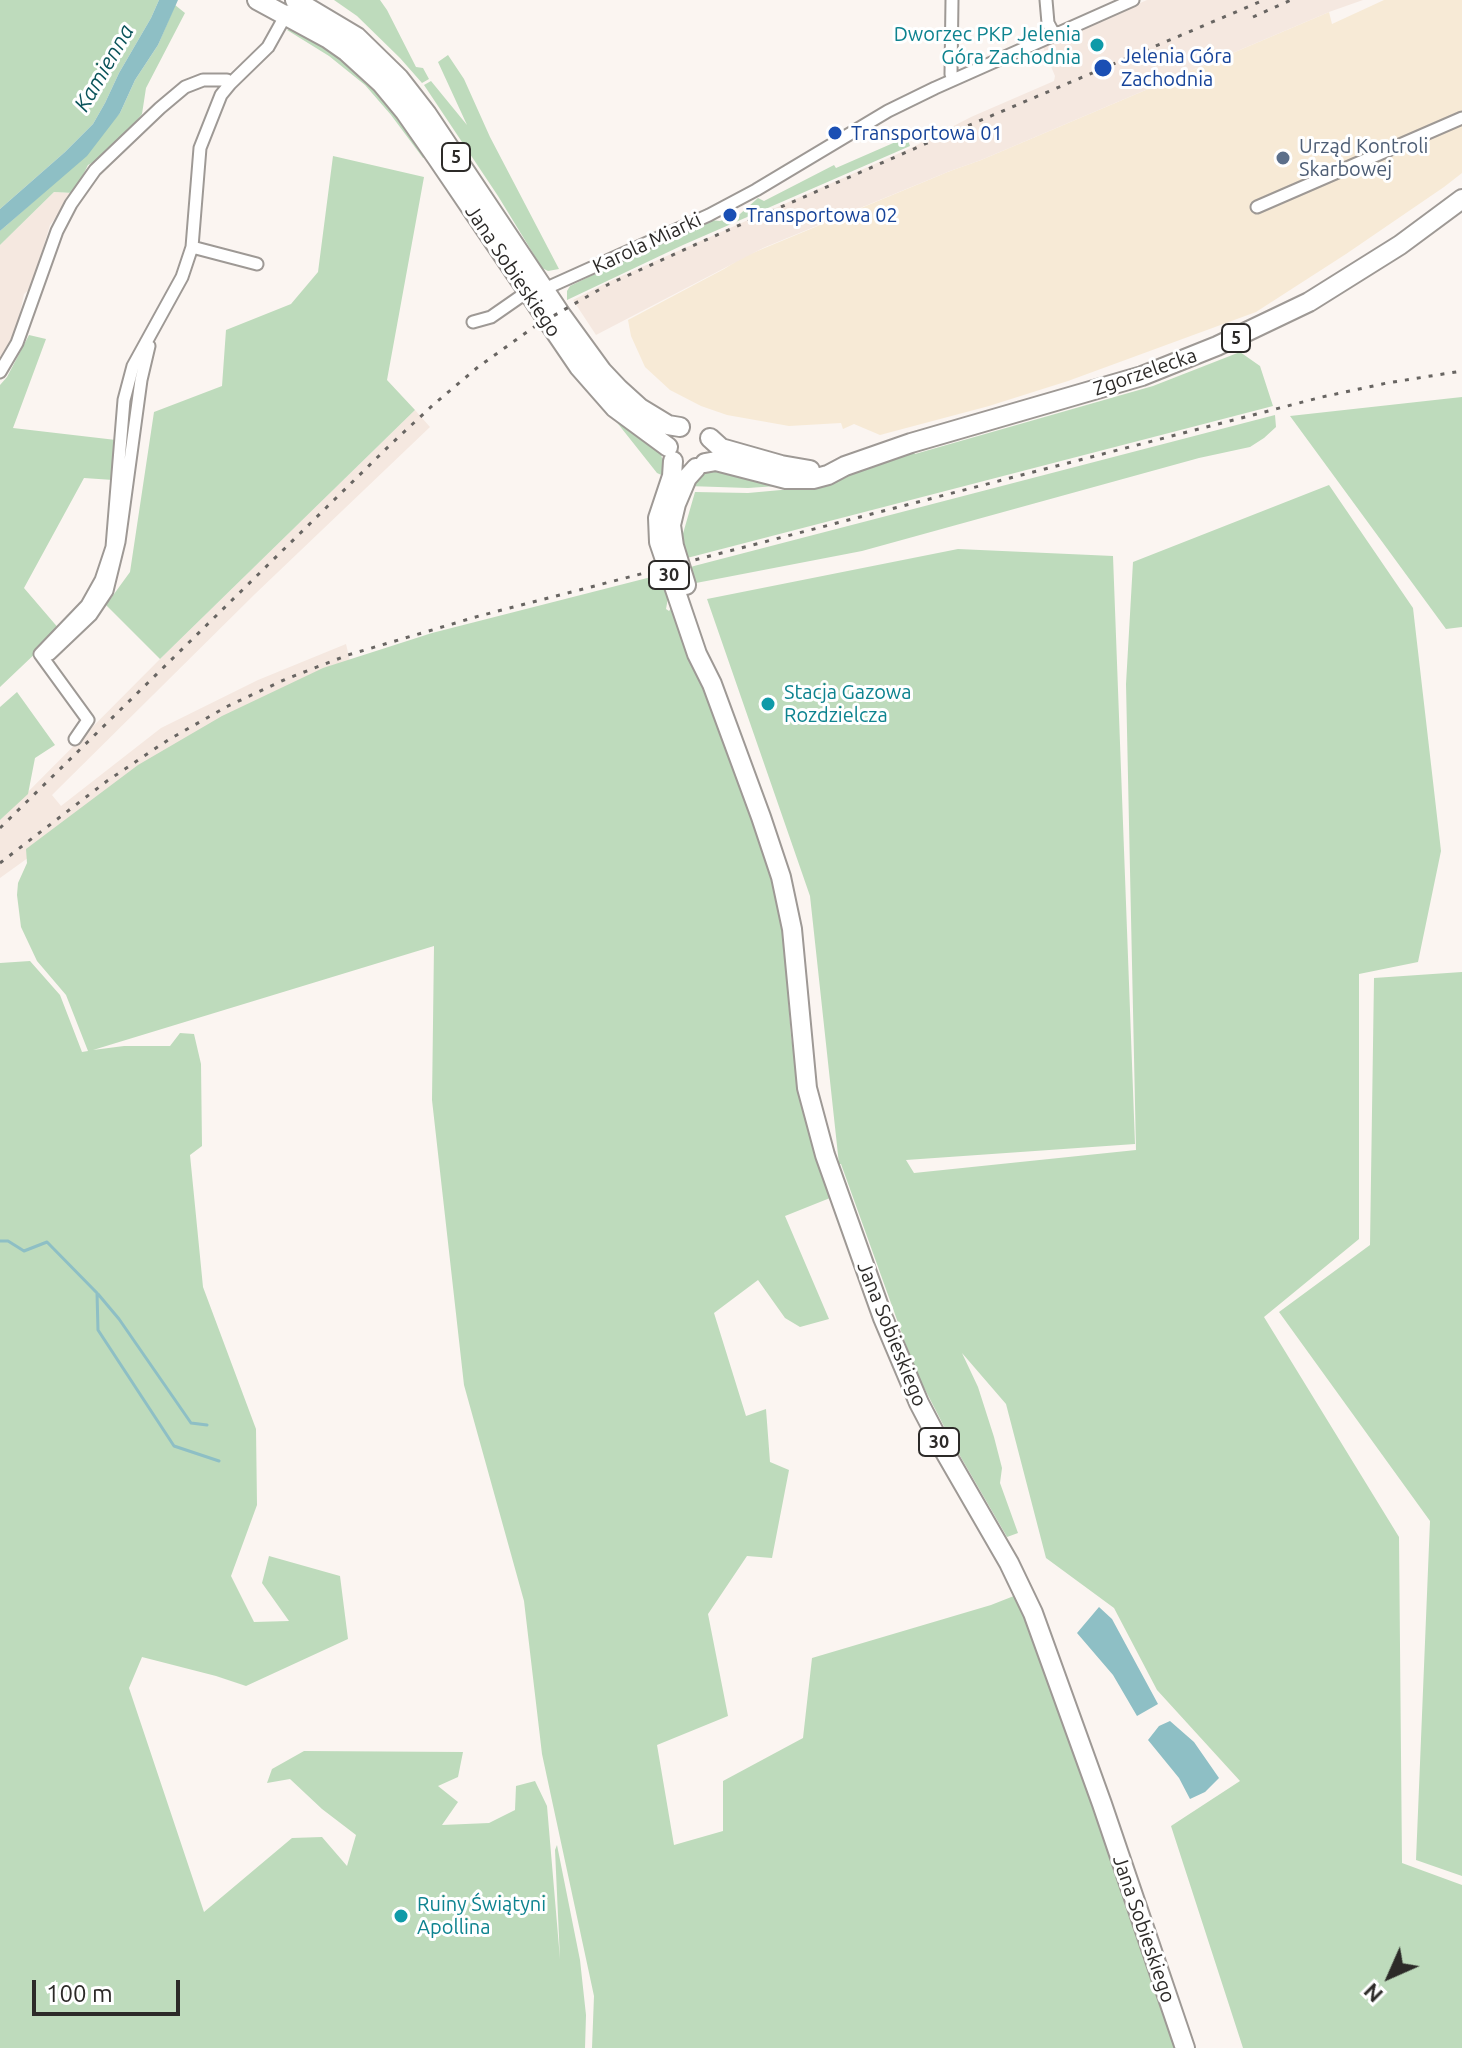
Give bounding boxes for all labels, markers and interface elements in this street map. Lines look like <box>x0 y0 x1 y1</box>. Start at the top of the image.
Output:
water label: Kamienna <box>69 20 139 116</box>
place label: Dworzec PKP Jelenia Góra Zachodnia <box>894 22 1081 69</box>
marker: Dworzec PKP Jelenia Góra Zachodnia <box>1088 36 1106 54</box>
place label: Jelenia Góra Zachodnia <box>1121 44 1232 91</box>
marker: Jelenia Góra Zachodnia <box>1092 57 1114 79</box>
place label: Transportowa 01 <box>851 121 1003 145</box>
marker: Transportowa 01 <box>826 124 844 142</box>
place label: Urząd Kontroli Skarbowej <box>1299 134 1428 181</box>
road number: 5 <box>442 143 470 171</box>
marker: Urząd Kontroli Skarbowej <box>1274 149 1292 167</box>
street label: Jana Sobieskiego <box>460 200 566 342</box>
place label: Transportowa 02 <box>746 203 898 227</box>
marker: Transportowa 02 <box>721 206 739 224</box>
street label: Karola Miarki <box>589 207 705 279</box>
road number: 5 <box>1222 324 1250 352</box>
street label: Zgorzelecka <box>1090 343 1200 401</box>
road number: 30 <box>649 561 689 589</box>
place label: Stacja Gazowa Rozdzielcza <box>784 680 912 727</box>
marker: Stacja Gazowa Rozdzielcza <box>759 695 777 713</box>
street label: Jana Sobieskiego <box>852 1258 932 1410</box>
road number: 30 <box>919 1428 959 1456</box>
street label: Jana Sobieskiego <box>1108 1852 1180 2006</box>
place label: Ruiny Świątyni Apollina <box>417 1892 546 1939</box>
marker: Ruiny Świątyni Apollina <box>392 1907 410 1925</box>
north arrow <box>1350 1936 1430 2016</box>
scale bar <box>36 1964 184 2014</box>
text: N <box>1358 1979 1387 2008</box>
text: 100 m <box>46 1980 113 2007</box>

